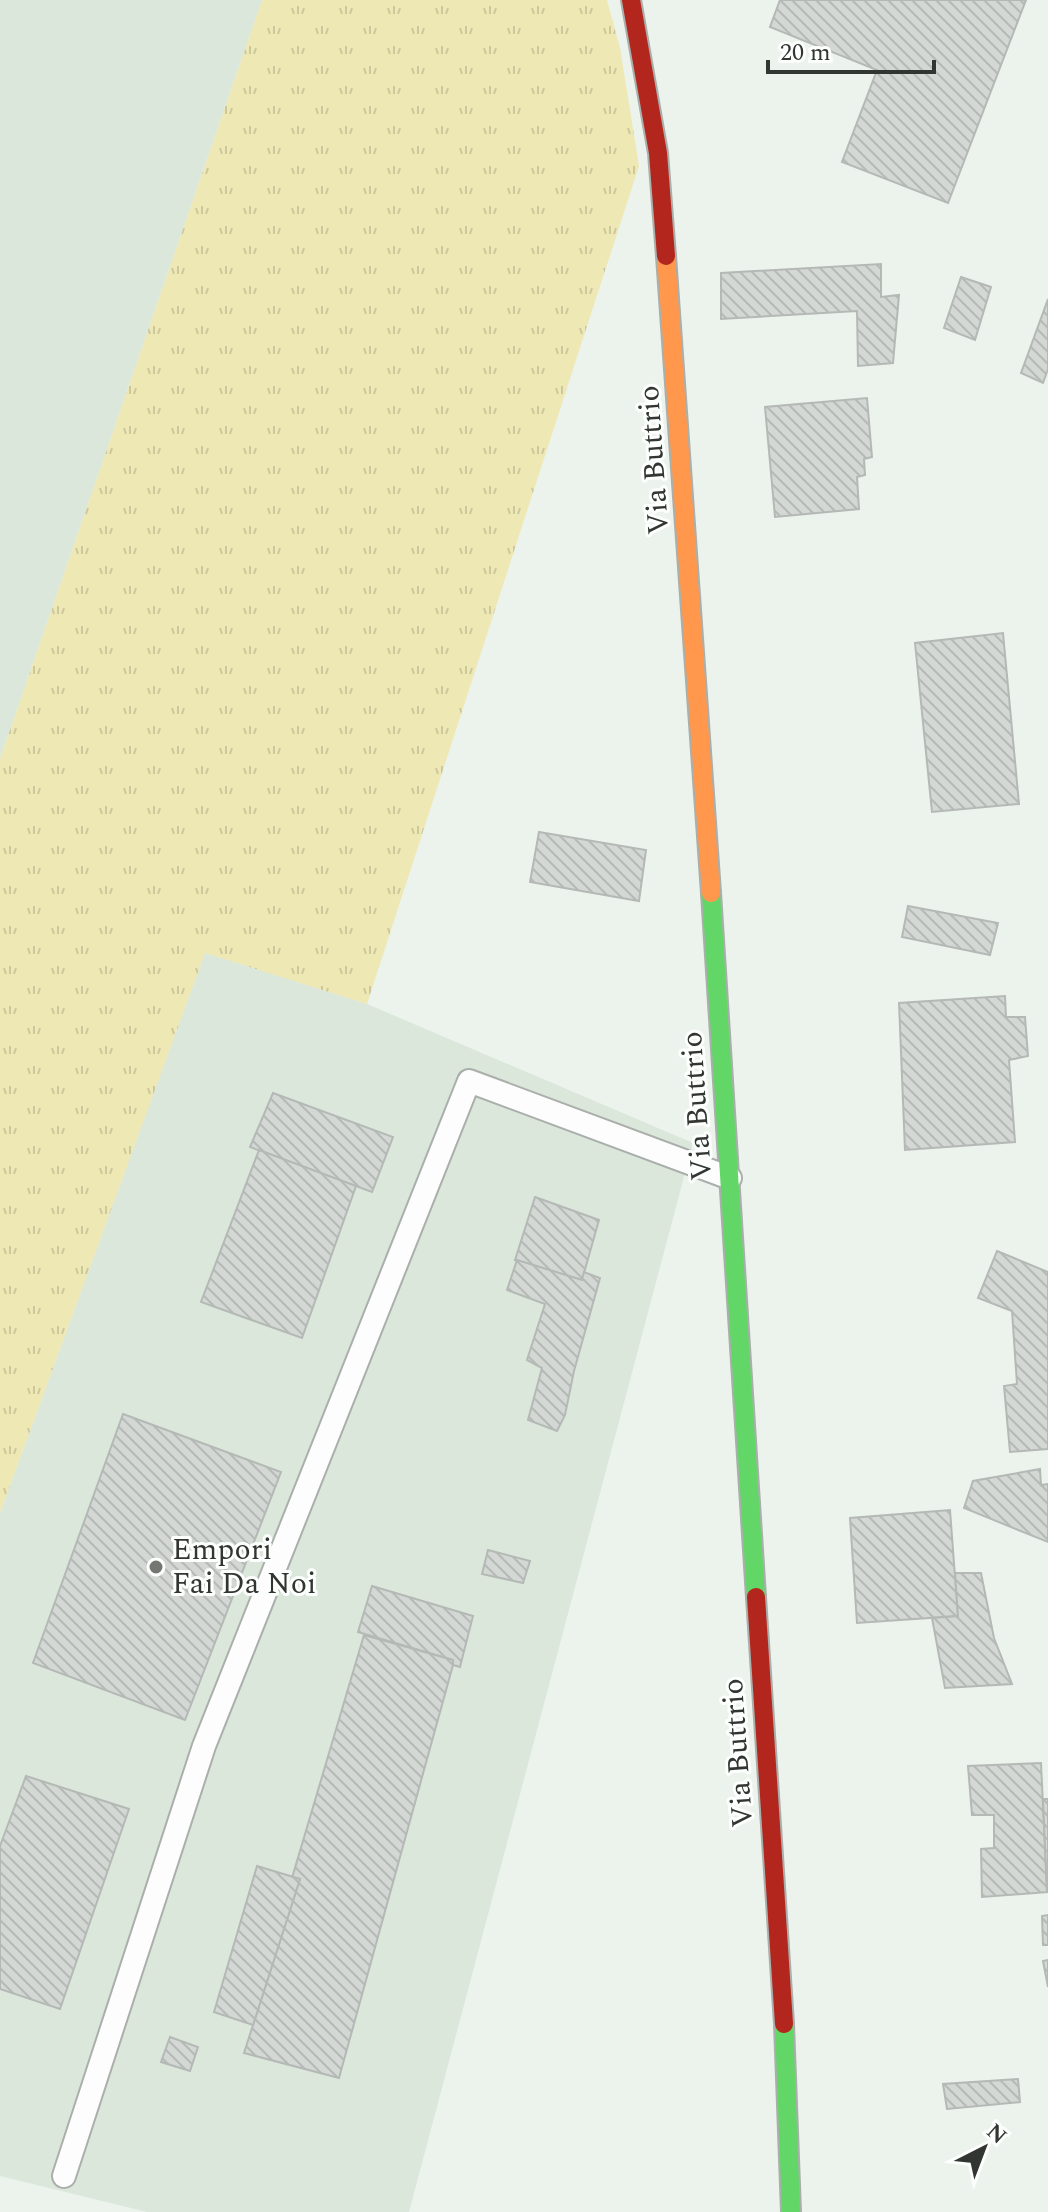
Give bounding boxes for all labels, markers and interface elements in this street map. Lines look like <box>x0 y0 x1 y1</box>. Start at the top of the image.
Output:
scale bar <box>768 24 934 74</box>
text: 20 m <box>780 35 831 71</box>
street label: Via Buttrio <box>626 384 682 536</box>
street label: Via Buttrio <box>669 1030 725 1182</box>
place label: Empori Fai Da Noi <box>172 1527 316 1607</box>
marker: Empori Fai Da Noi <box>147 1558 165 1576</box>
street label: Via Buttrio <box>710 1677 766 1829</box>
north arrow <box>944 2108 1024 2188</box>
text: N <box>979 2116 1014 2153</box>

